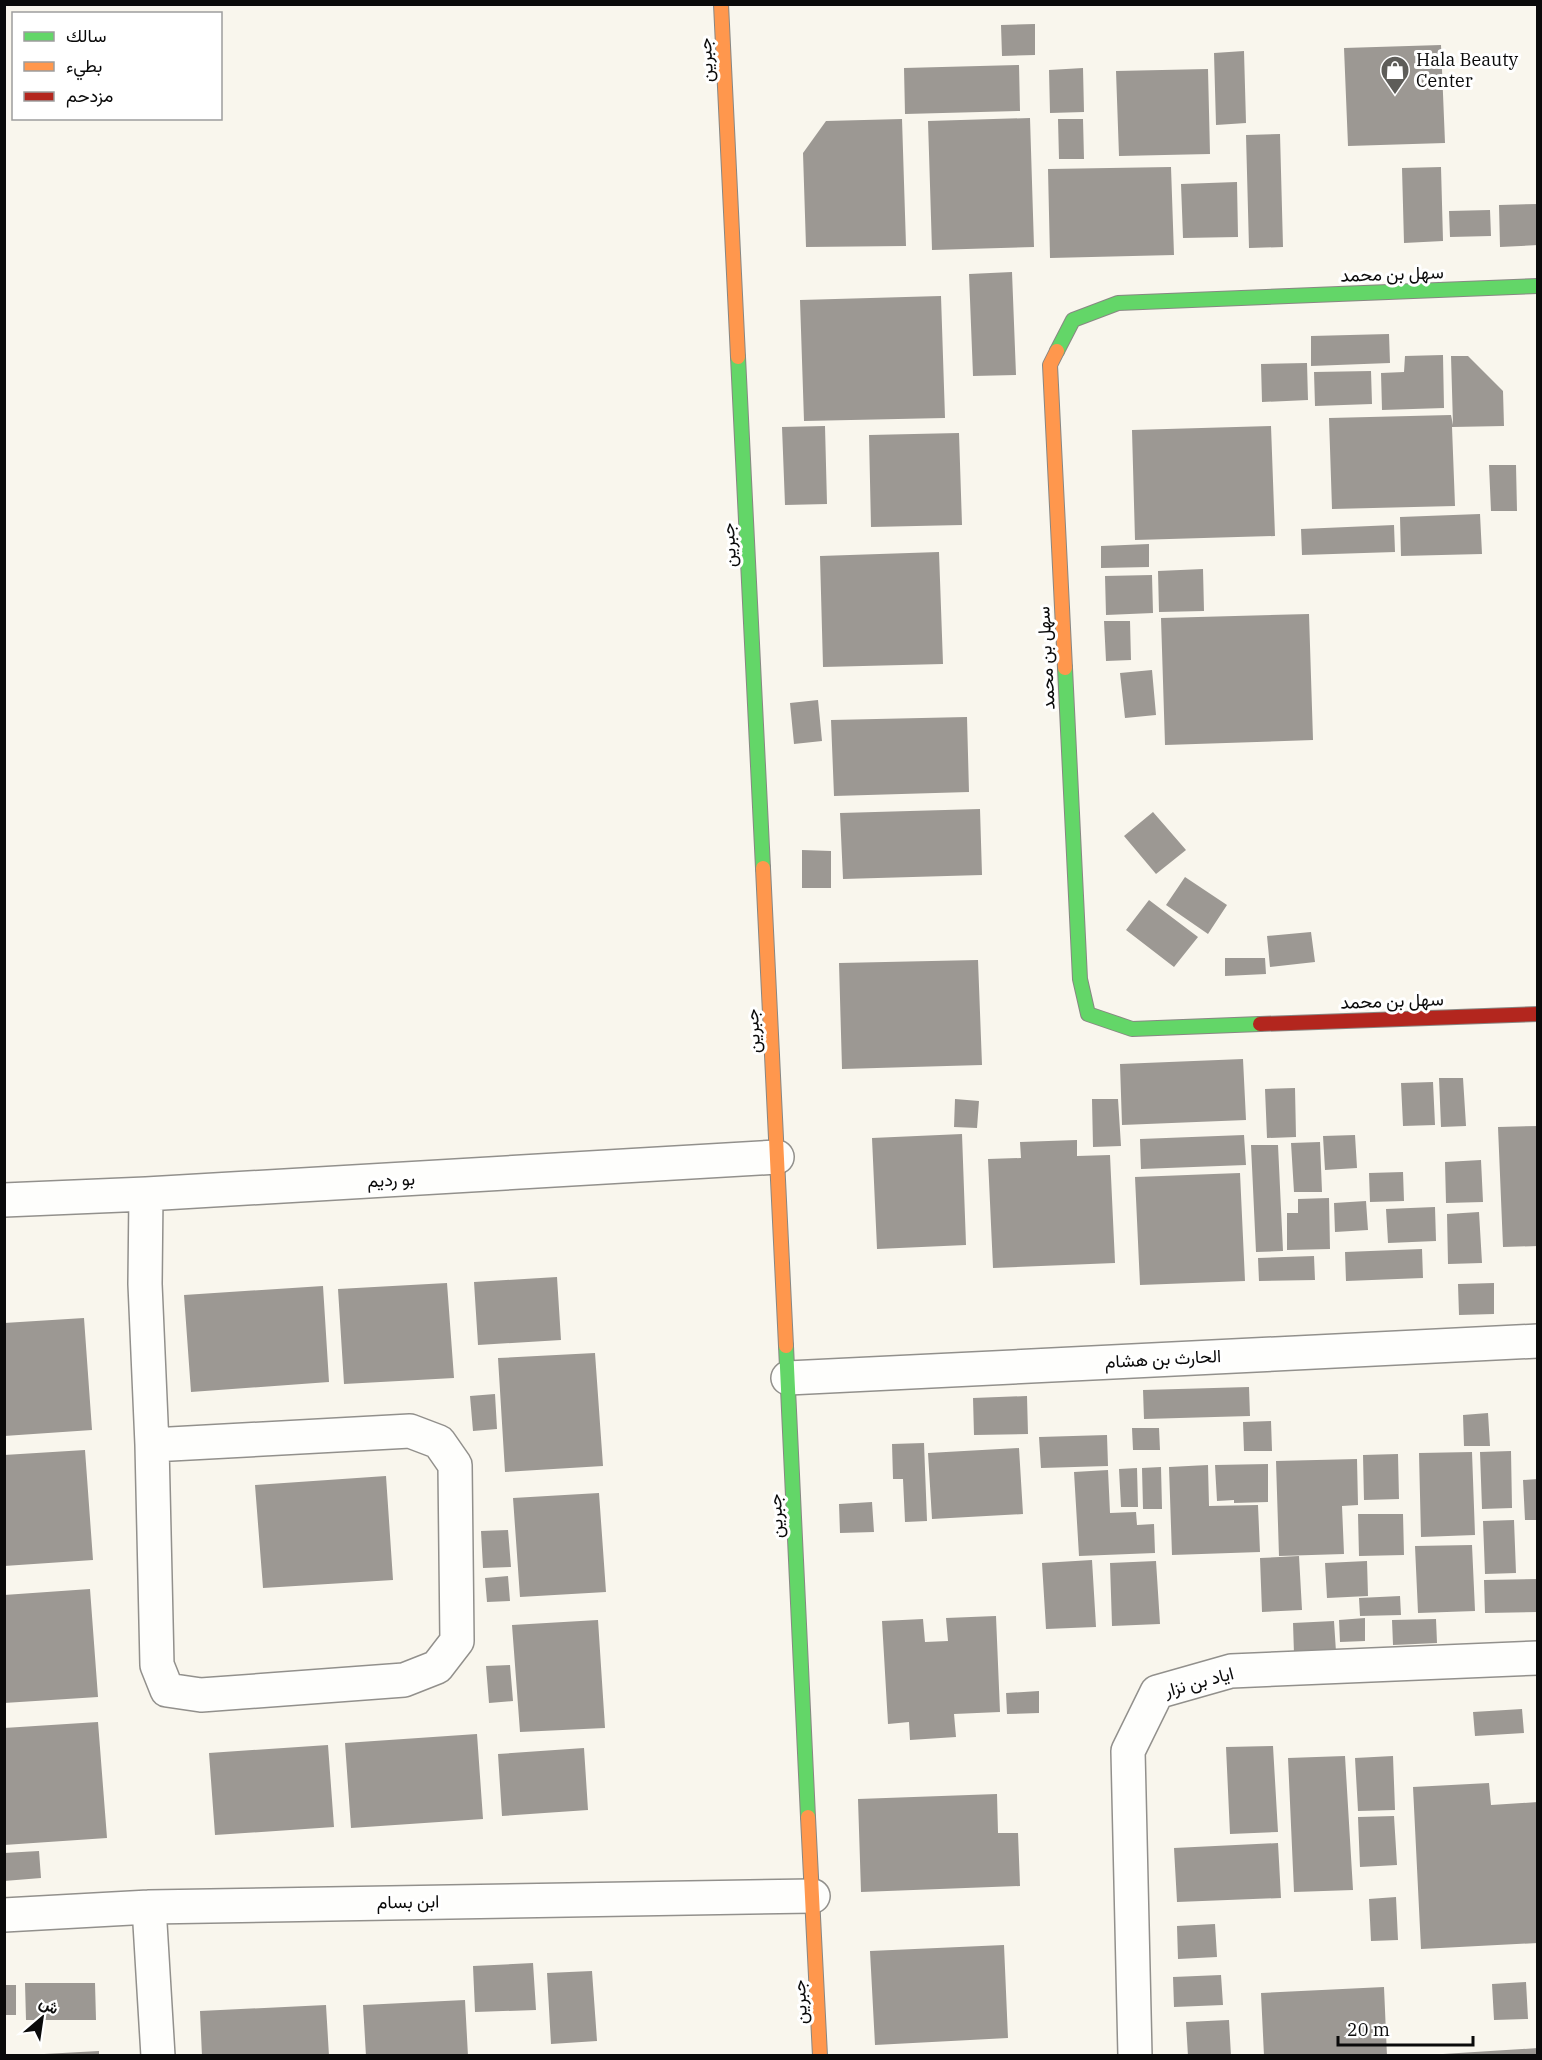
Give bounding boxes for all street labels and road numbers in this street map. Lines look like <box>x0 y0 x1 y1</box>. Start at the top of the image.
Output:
street label: جبرين <box>693 37 718 83</box>
street label: سهل بن محمد <box>1340 260 1444 287</box>
street label: جبرين <box>716 522 741 568</box>
street label: سهل بن محمد <box>1031 606 1060 710</box>
street label: سهل بن محمد <box>1340 987 1444 1014</box>
street label: جبرين <box>740 1008 765 1054</box>
street label: بو رديم <box>366 1167 416 1193</box>
street label: الحارث بن هشام <box>1104 1344 1222 1374</box>
street label: جبرين <box>763 1493 788 1539</box>
street label: اياد بن نزار <box>1161 1661 1236 1702</box>
street label: ابن بسام <box>377 1889 439 1915</box>
street label: جبرين <box>787 1979 812 2025</box>

